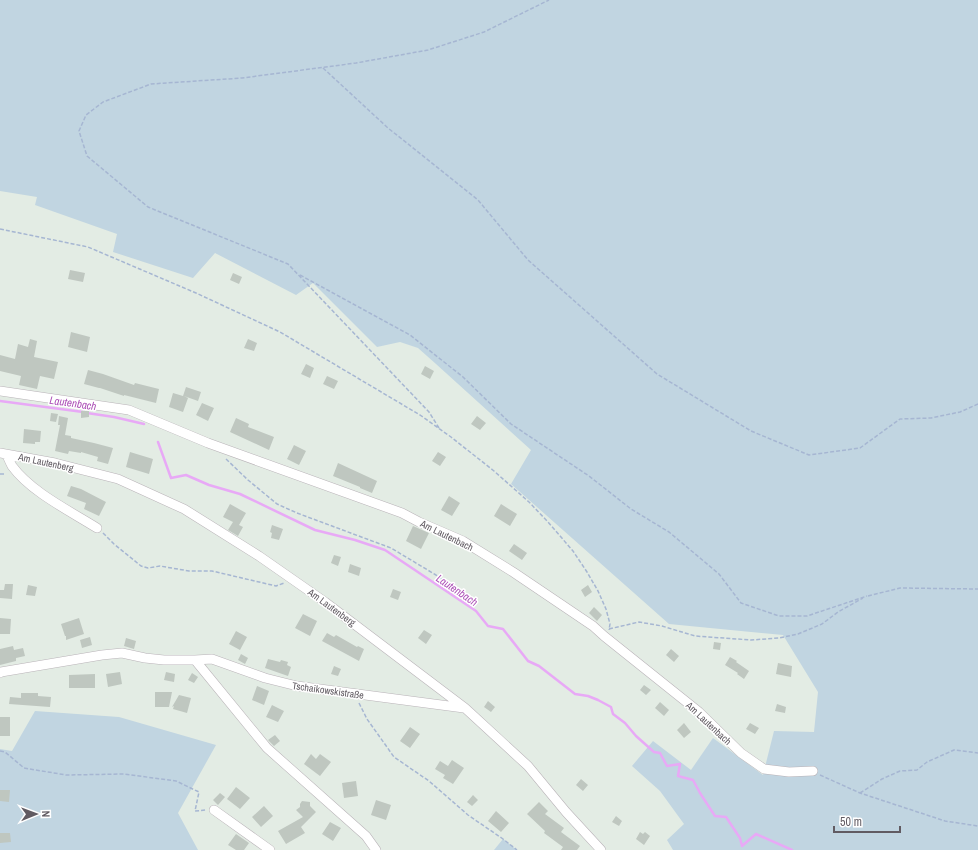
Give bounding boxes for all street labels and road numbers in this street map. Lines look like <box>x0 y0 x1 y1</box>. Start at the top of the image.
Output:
street label: Am Lautenberg <box>16 450 75 475</box>
street label: Am Lautenbach <box>417 517 475 554</box>
street label: Am Lautenberg <box>304 585 359 629</box>
street label: Tschaikowskistraße <box>291 679 365 702</box>
street label: Am Lautenbach <box>682 698 734 748</box>

